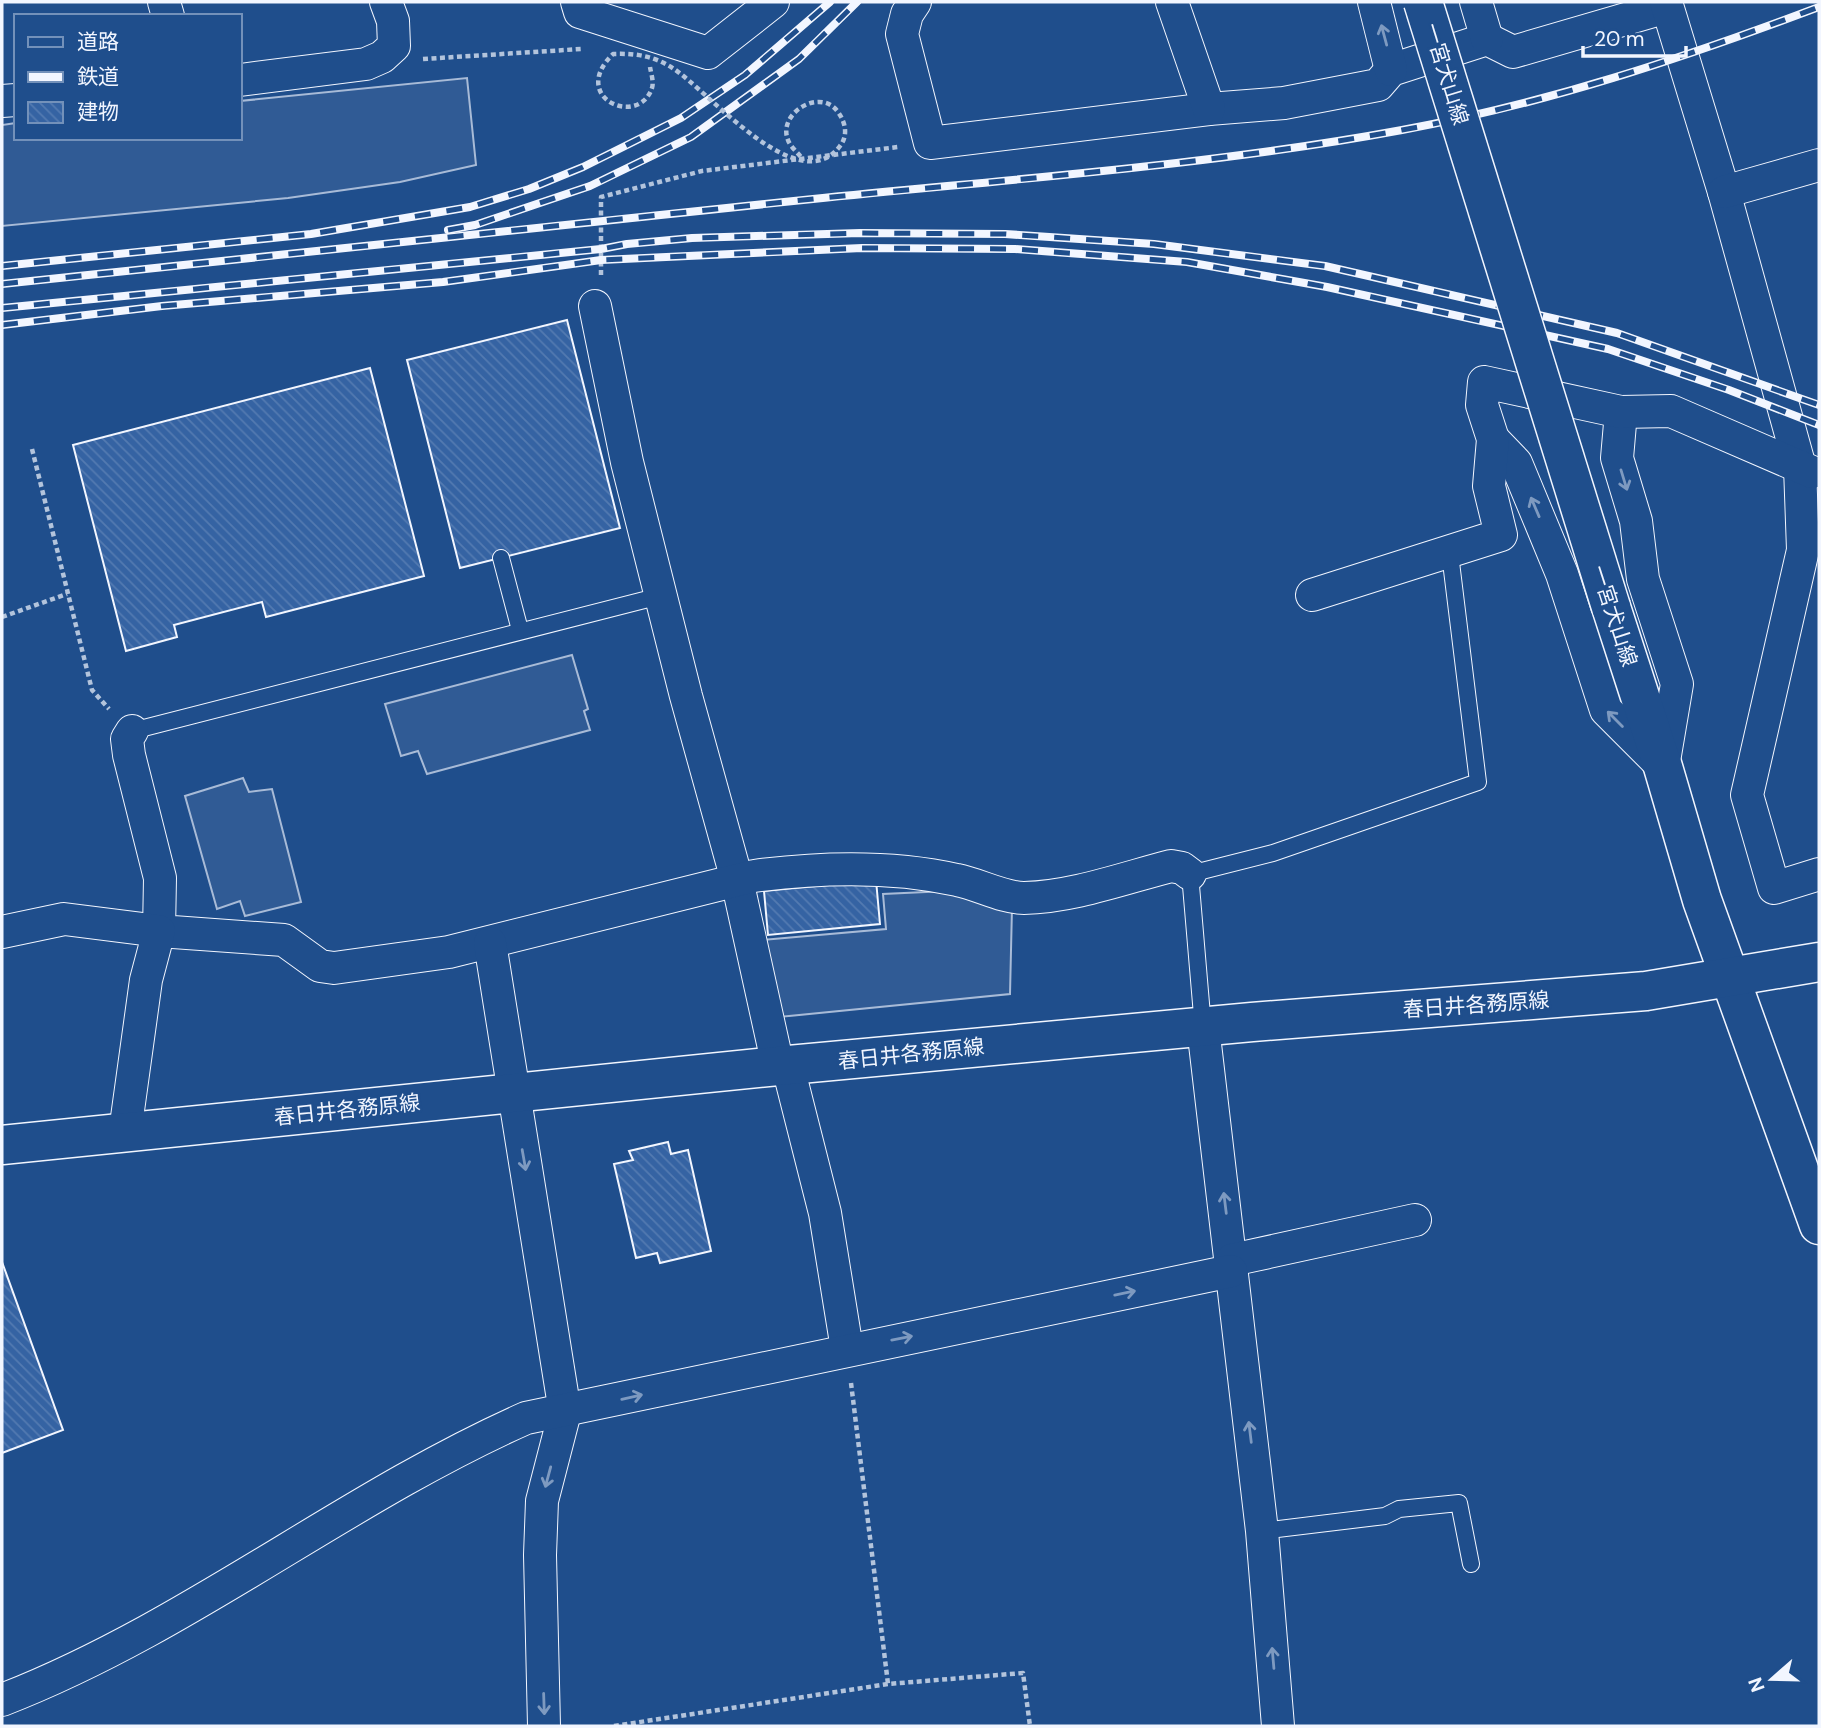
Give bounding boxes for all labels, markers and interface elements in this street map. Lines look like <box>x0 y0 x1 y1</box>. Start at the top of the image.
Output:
legend <box>14 14 242 140</box>
scale bar <box>1583 14 1686 58</box>
street label: 一宮犬山線 <box>1417 20 1475 128</box>
one-way arrow <box>1377 24 1390 47</box>
text: 20 m <box>1594 25 1645 53</box>
text: 道路 <box>77 28 119 56</box>
text: 鉄道 <box>77 63 119 91</box>
text: 建物 <box>77 98 119 126</box>
one-way arrow <box>1618 468 1631 490</box>
one-way arrow <box>1527 497 1540 519</box>
street label: 一宮犬山線 <box>1584 562 1644 670</box>
one-way arrow <box>1607 711 1624 728</box>
street label: 春日井各務原線 <box>1402 986 1550 1024</box>
street label: 春日井各務原線 <box>836 1032 986 1076</box>
street label: 春日井各務原線 <box>272 1088 422 1132</box>
one-way arrow <box>518 1148 532 1171</box>
one-way arrow <box>1218 1192 1231 1215</box>
one-way arrow <box>1113 1285 1136 1299</box>
one-way arrow <box>890 1331 913 1344</box>
one-way arrow <box>620 1389 643 1403</box>
one-way arrow <box>1244 1421 1257 1444</box>
one-way arrow <box>541 1466 554 1488</box>
north arrow <box>1737 1644 1807 1714</box>
one-way arrow <box>1266 1647 1279 1670</box>
text: N <box>1742 1674 1771 1695</box>
one-way arrow <box>537 1692 550 1715</box>

